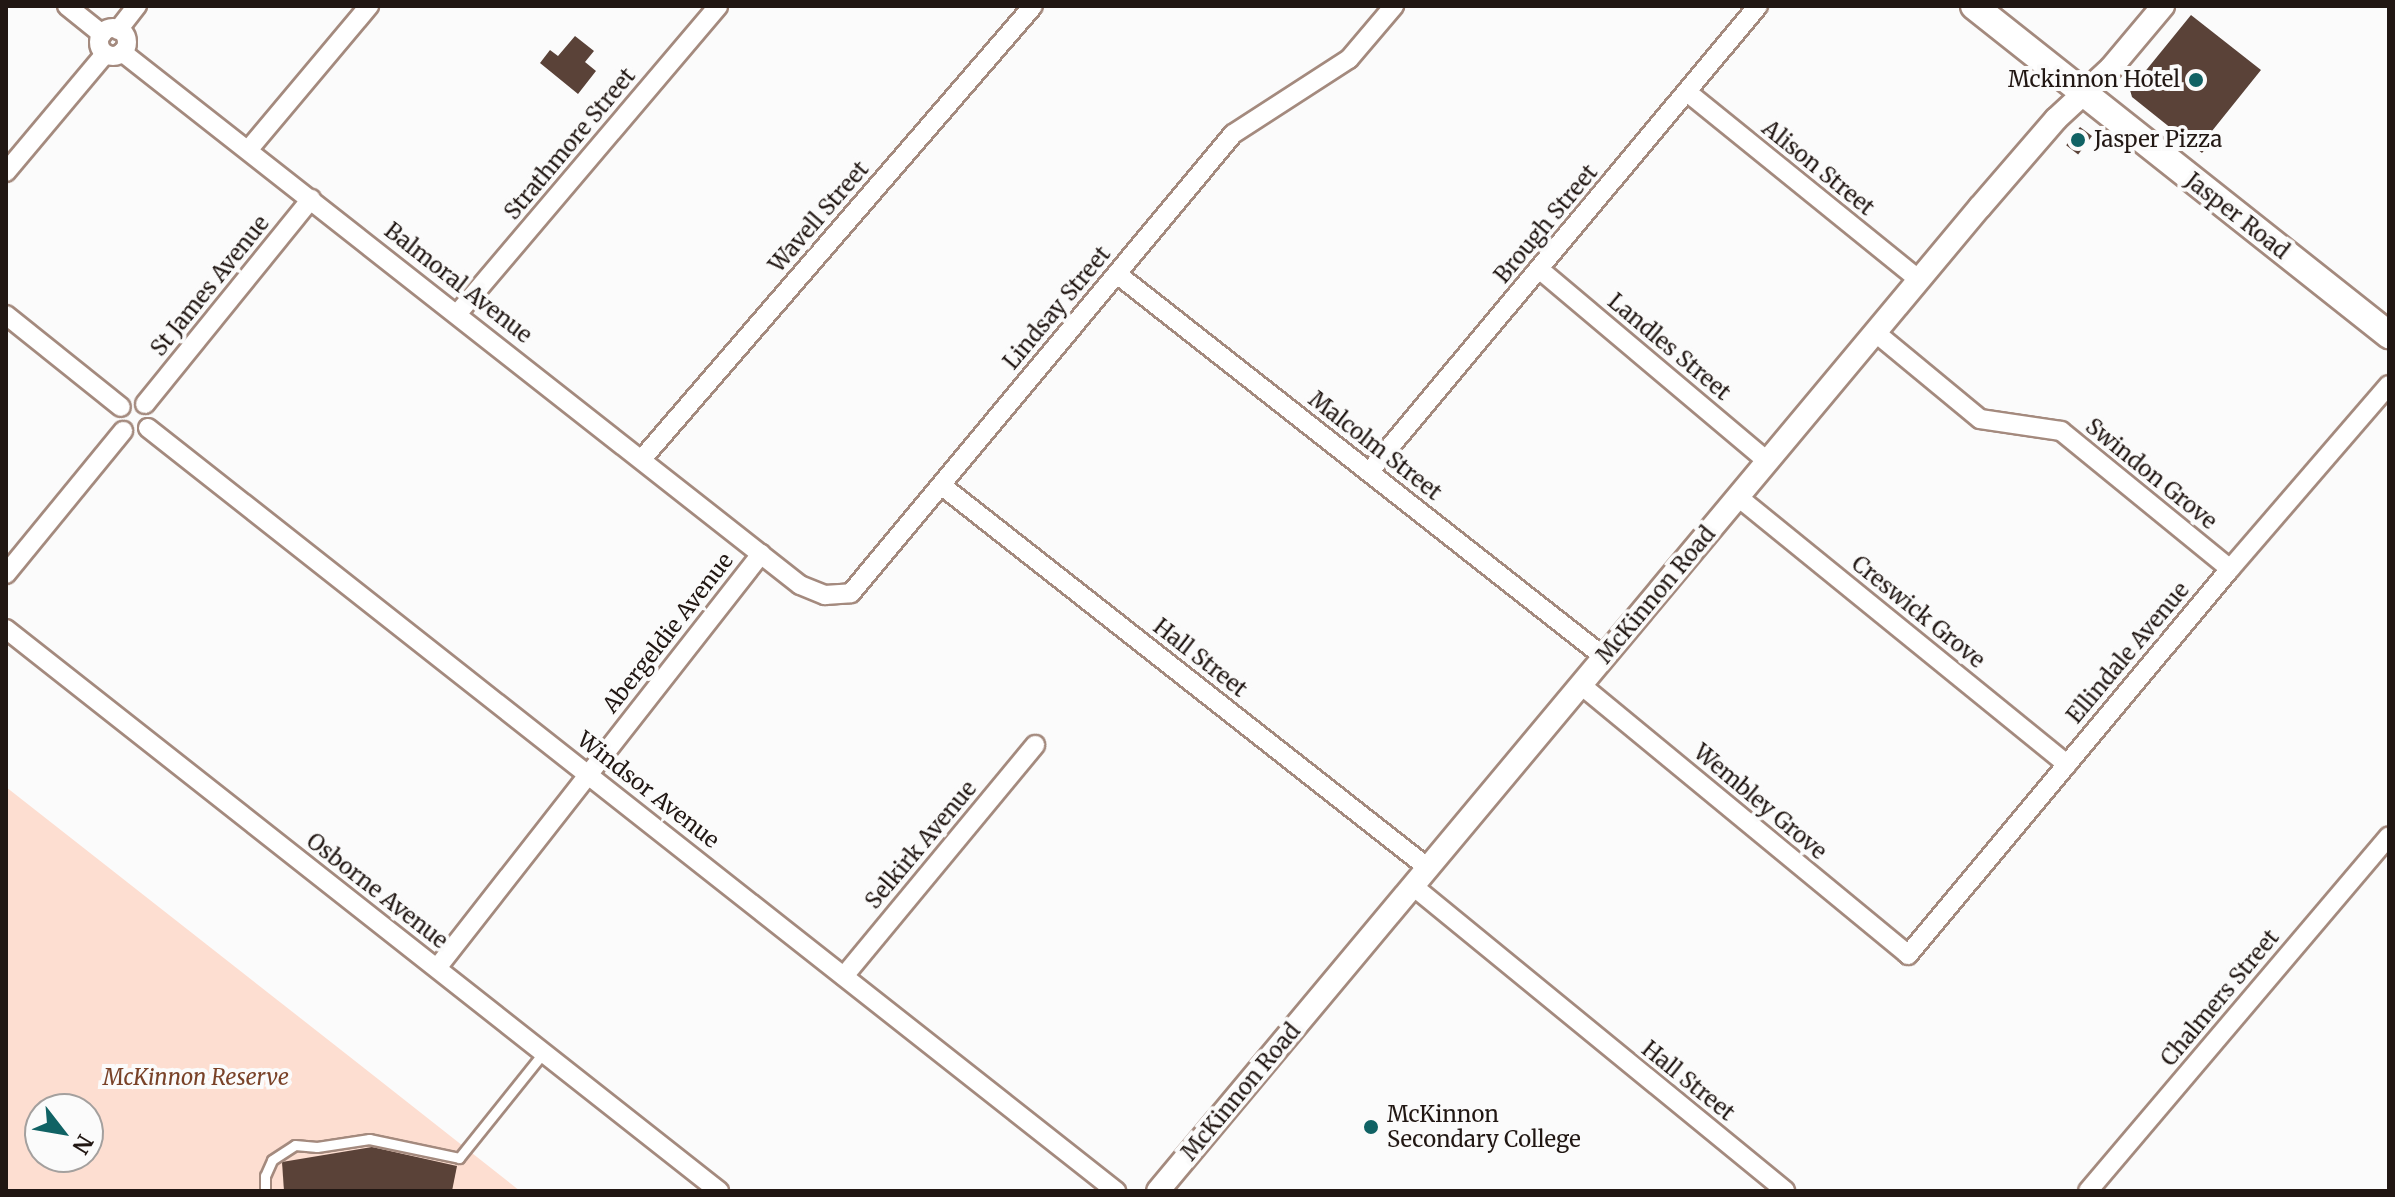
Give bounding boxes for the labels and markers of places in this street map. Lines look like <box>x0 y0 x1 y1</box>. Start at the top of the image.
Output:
place label: Mckinnon Hotel <box>2008 67 2180 93</box>
marker: Mckinnon Hotel <box>2187 71 2205 89</box>
place label: Jasper Pizza <box>2094 127 2222 153</box>
marker: Jasper Pizza <box>2069 131 2087 149</box>
place label: McKinnon Secondary College <box>1387 1101 1581 1152</box>
marker: McKinnon Secondary College <box>1362 1118 1380 1136</box>

